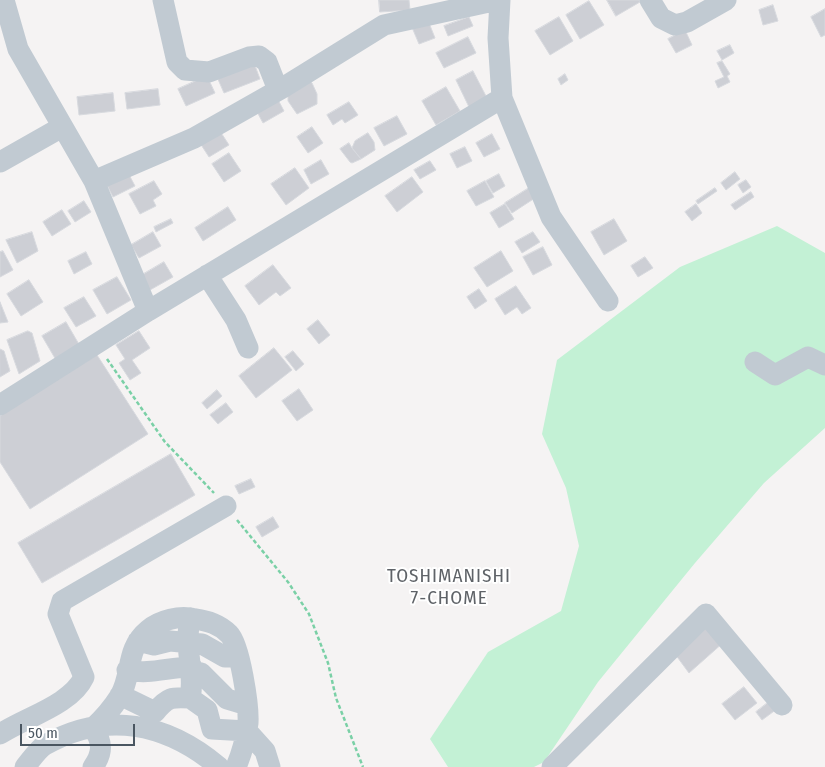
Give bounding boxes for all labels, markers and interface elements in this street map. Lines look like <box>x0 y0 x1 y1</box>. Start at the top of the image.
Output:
district label: TOSHIMANISHI 7-CHOME <box>386 566 512 610</box>
scale bar <box>22 714 138 746</box>
text: 50 m <box>28 724 58 742</box>

